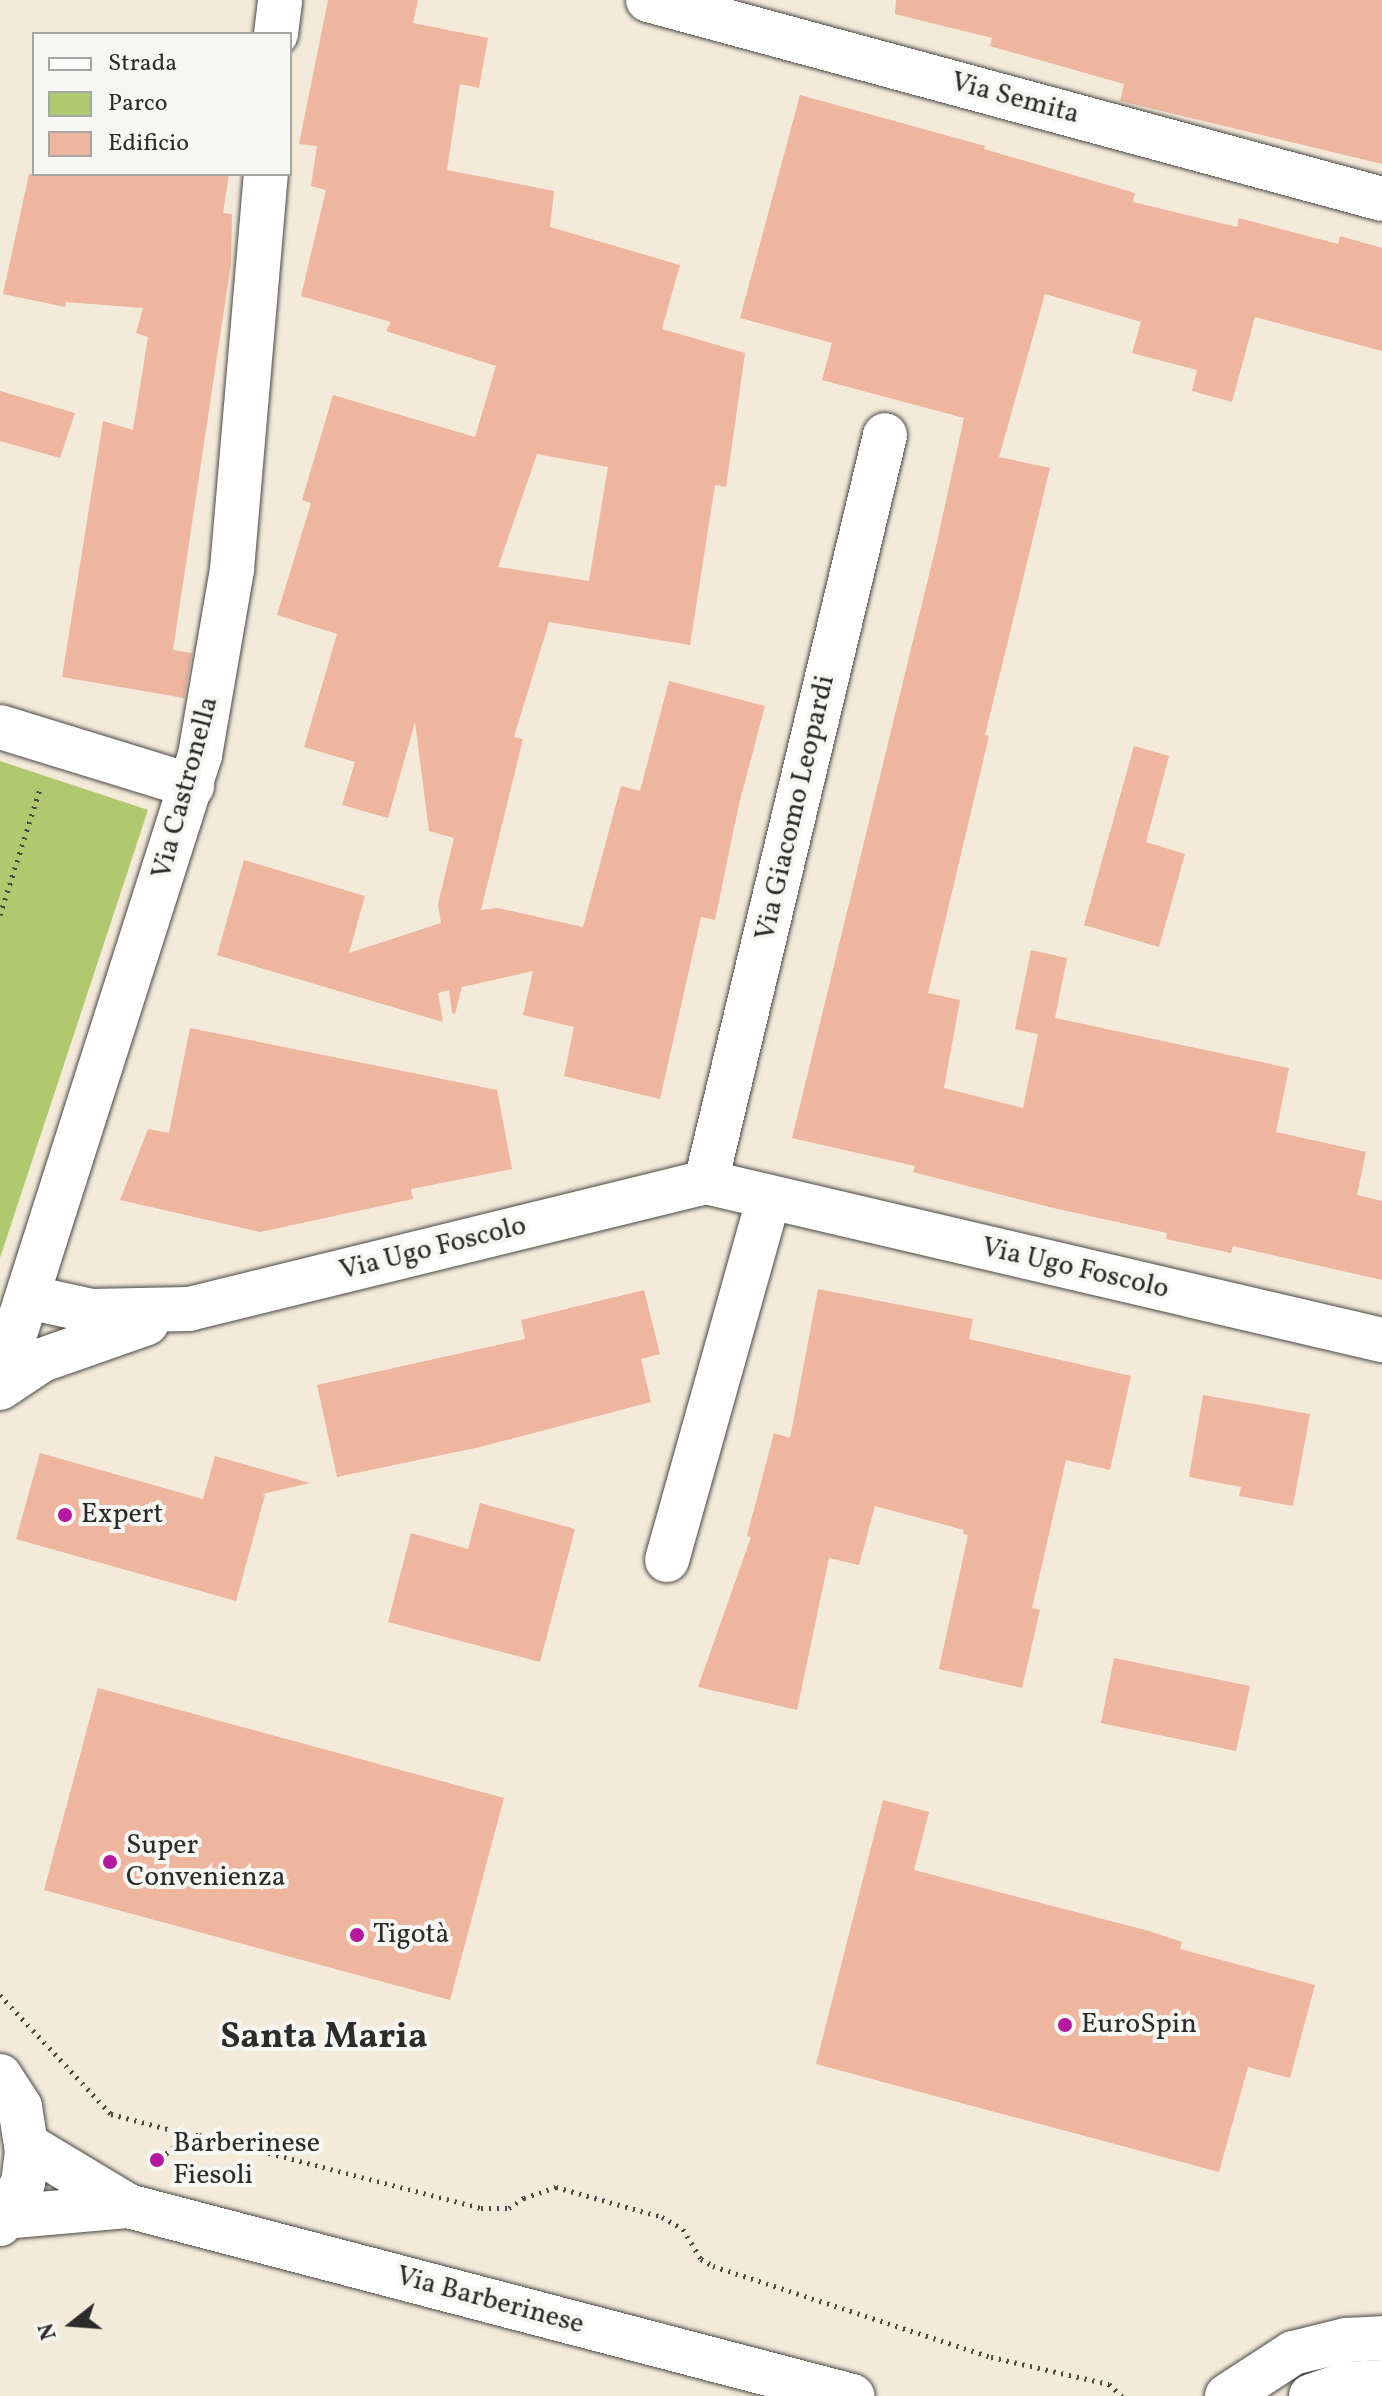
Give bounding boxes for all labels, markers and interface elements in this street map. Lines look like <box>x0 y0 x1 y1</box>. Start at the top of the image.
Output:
legend <box>32 32 292 176</box>
text: Strada <box>108 47 177 81</box>
street label: Via Semita <box>947 66 1083 132</box>
text: Parco <box>108 87 167 121</box>
text: Edificio <box>108 127 189 161</box>
street label: Via Giacomo Leopardi <box>749 672 843 944</box>
street label: Via Castronella <box>146 693 226 883</box>
street label: Via Ugo Foscolo <box>336 1210 530 1288</box>
street label: Via Ugo Foscolo <box>978 1231 1172 1307</box>
place label: Expert <box>81 1498 163 1532</box>
marker: Expert <box>56 1506 74 1524</box>
place label: Super Convenienza <box>126 1829 286 1895</box>
marker: Super Convenienza <box>101 1853 119 1871</box>
place label: Tigotà <box>373 1918 449 1952</box>
marker: Tigotà <box>348 1926 366 1944</box>
place label: EuroSpin <box>1081 2008 1197 2042</box>
marker: EuroSpin <box>1056 2016 1074 2034</box>
district label: Santa Maria <box>220 2017 428 2061</box>
place label: Barberinese Fiesoli <box>173 2127 320 2193</box>
marker: Barberinese Fiesoli <box>148 2151 166 2169</box>
street label: Via Barberinese <box>392 2260 588 2342</box>
north arrow <box>32 2284 112 2364</box>
text: N <box>31 2319 66 2343</box>

